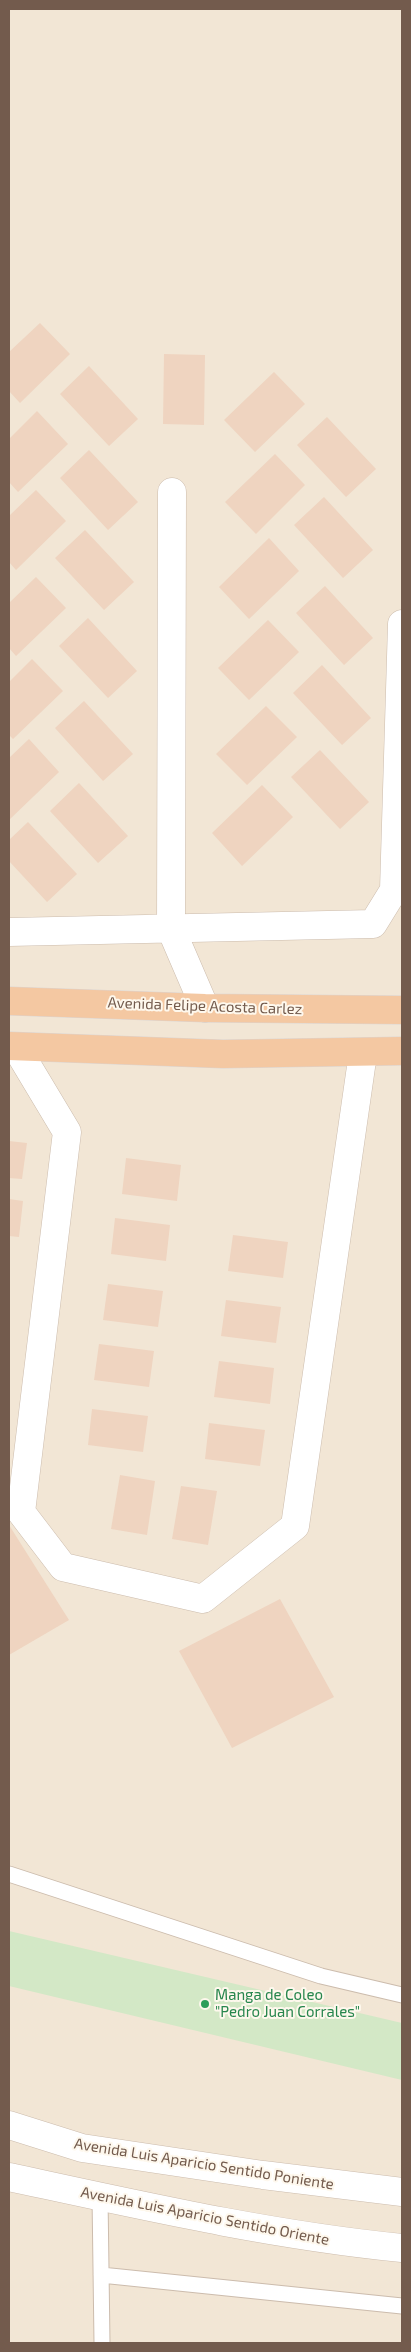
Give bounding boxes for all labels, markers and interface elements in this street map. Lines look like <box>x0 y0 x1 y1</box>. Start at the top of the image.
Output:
street label: Avenida Felipe Acosta Carlez <box>107 994 303 1018</box>
place label: Manga de Coleo "Pedro Juan Corrales" <box>215 1986 360 2021</box>
marker: Manga de Coleo "Pedro Juan Corrales" <box>199 1998 211 2010</box>
street label: Avenida Luis Aparicio Sentido Poniente <box>73 2135 335 2193</box>
street label: Avenida Luis Aparicio Sentido Oriente <box>79 2183 331 2249</box>

